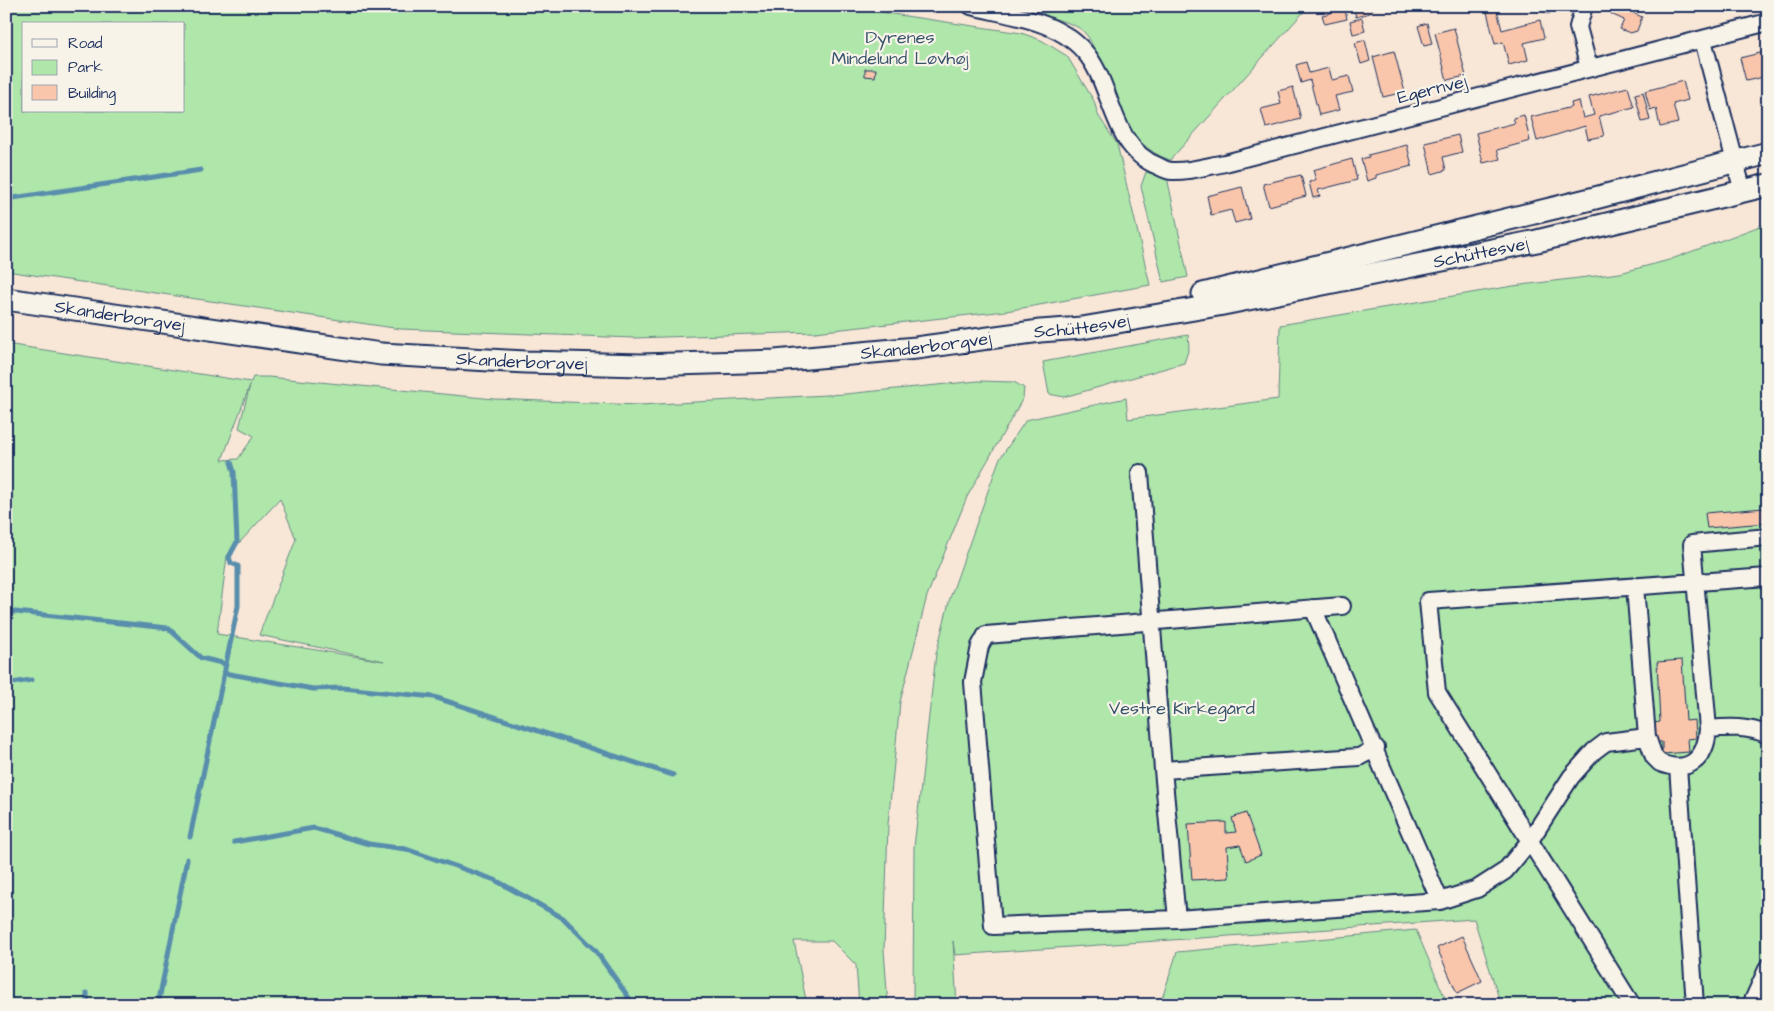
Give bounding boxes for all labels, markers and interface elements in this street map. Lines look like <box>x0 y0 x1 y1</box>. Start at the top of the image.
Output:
legend <box>22 22 185 112</box>
park label: Dyrenes Mindelund Løvhøj <box>831 25 969 71</box>
text: Road <box>68 33 103 54</box>
text: Park <box>68 57 103 78</box>
street label: Egernvej <box>1395 69 1471 111</box>
text: Building <box>68 83 116 105</box>
street label: Schüttesvej <box>1431 231 1531 275</box>
street label: Skanderborgvej <box>53 294 187 338</box>
street label: Schüttesvej <box>1032 308 1132 345</box>
street label: Skanderborgvej <box>859 326 994 366</box>
street label: Skanderborgvej <box>455 346 589 377</box>
park label: Vestre Kirkegård <box>1109 696 1255 722</box>

